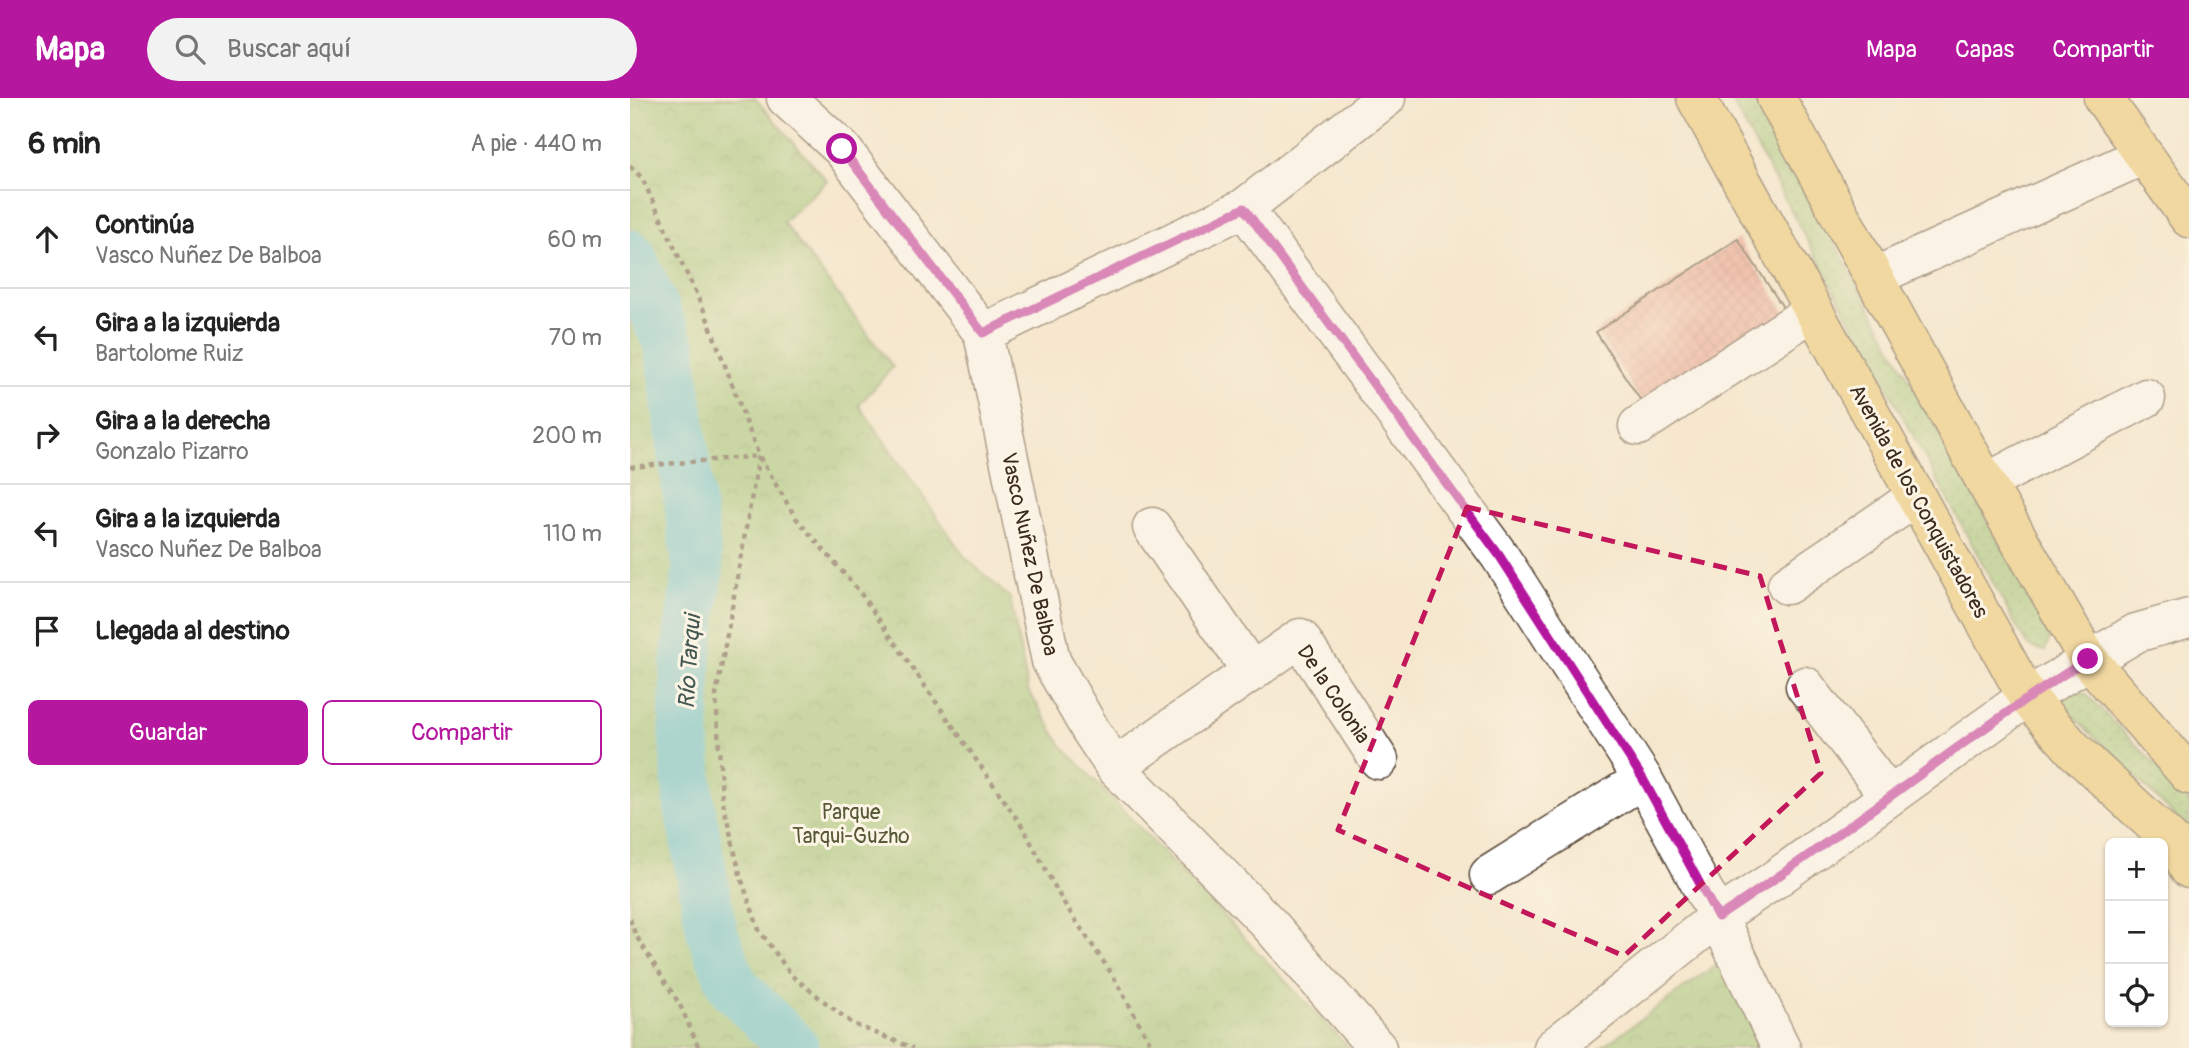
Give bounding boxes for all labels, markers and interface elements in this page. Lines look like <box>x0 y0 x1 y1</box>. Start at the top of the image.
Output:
search box <box>147 18 637 81</box>
text: Mapa <box>35 29 105 70</box>
icon: search <box>171 30 209 68</box>
text: Buscar aquí <box>227 33 351 65</box>
text: Mapa <box>1866 35 1917 64</box>
text: Capas <box>1955 35 2014 64</box>
text: Compartir <box>2052 35 2154 64</box>
text: 6 min <box>28 125 101 162</box>
text: A pie · 440 m <box>471 129 602 158</box>
route start <box>826 133 857 164</box>
text: Continúa <box>95 209 194 241</box>
icon: ahead <box>28 220 66 258</box>
text: 60 m <box>547 225 602 254</box>
text: Vasco Nuñez De Balboa <box>95 241 322 270</box>
text: Gira a la izquierda <box>95 307 280 339</box>
icon: left <box>28 318 66 356</box>
text: 70 m <box>549 323 602 352</box>
text: Bartolome Ruiz <box>95 339 243 368</box>
street label: Avenida de los Conquistadores <box>1843 380 1994 623</box>
text: Gira a la derecha <box>95 405 270 437</box>
icon: right <box>28 416 66 454</box>
text: 200 m <box>532 421 602 450</box>
text: Gonzalo Pizarro <box>95 437 249 466</box>
street label: Vasco Nuñez De Balboa <box>995 450 1064 658</box>
text: Gira a la izquierda <box>95 503 280 535</box>
icon: left <box>28 514 66 552</box>
text: 110 m <box>543 519 602 548</box>
text: Vasco Nuñez De Balboa <box>95 535 322 564</box>
water label: Río Tarqui <box>672 610 708 710</box>
icon: arrive <box>28 612 66 650</box>
text: Llegada al destino <box>95 615 290 647</box>
street label: De la Colonia <box>1291 640 1376 749</box>
route end <box>2072 643 2103 674</box>
button: Guardar <box>28 700 308 765</box>
button: Compartir <box>322 700 602 765</box>
park label: Parque Tarqui-Guzho <box>792 799 910 850</box>
map controls <box>2105 838 2168 1027</box>
button: + <box>2105 838 2168 901</box>
button: − <box>2105 901 2168 964</box>
button: locate <box>2105 964 2168 1027</box>

